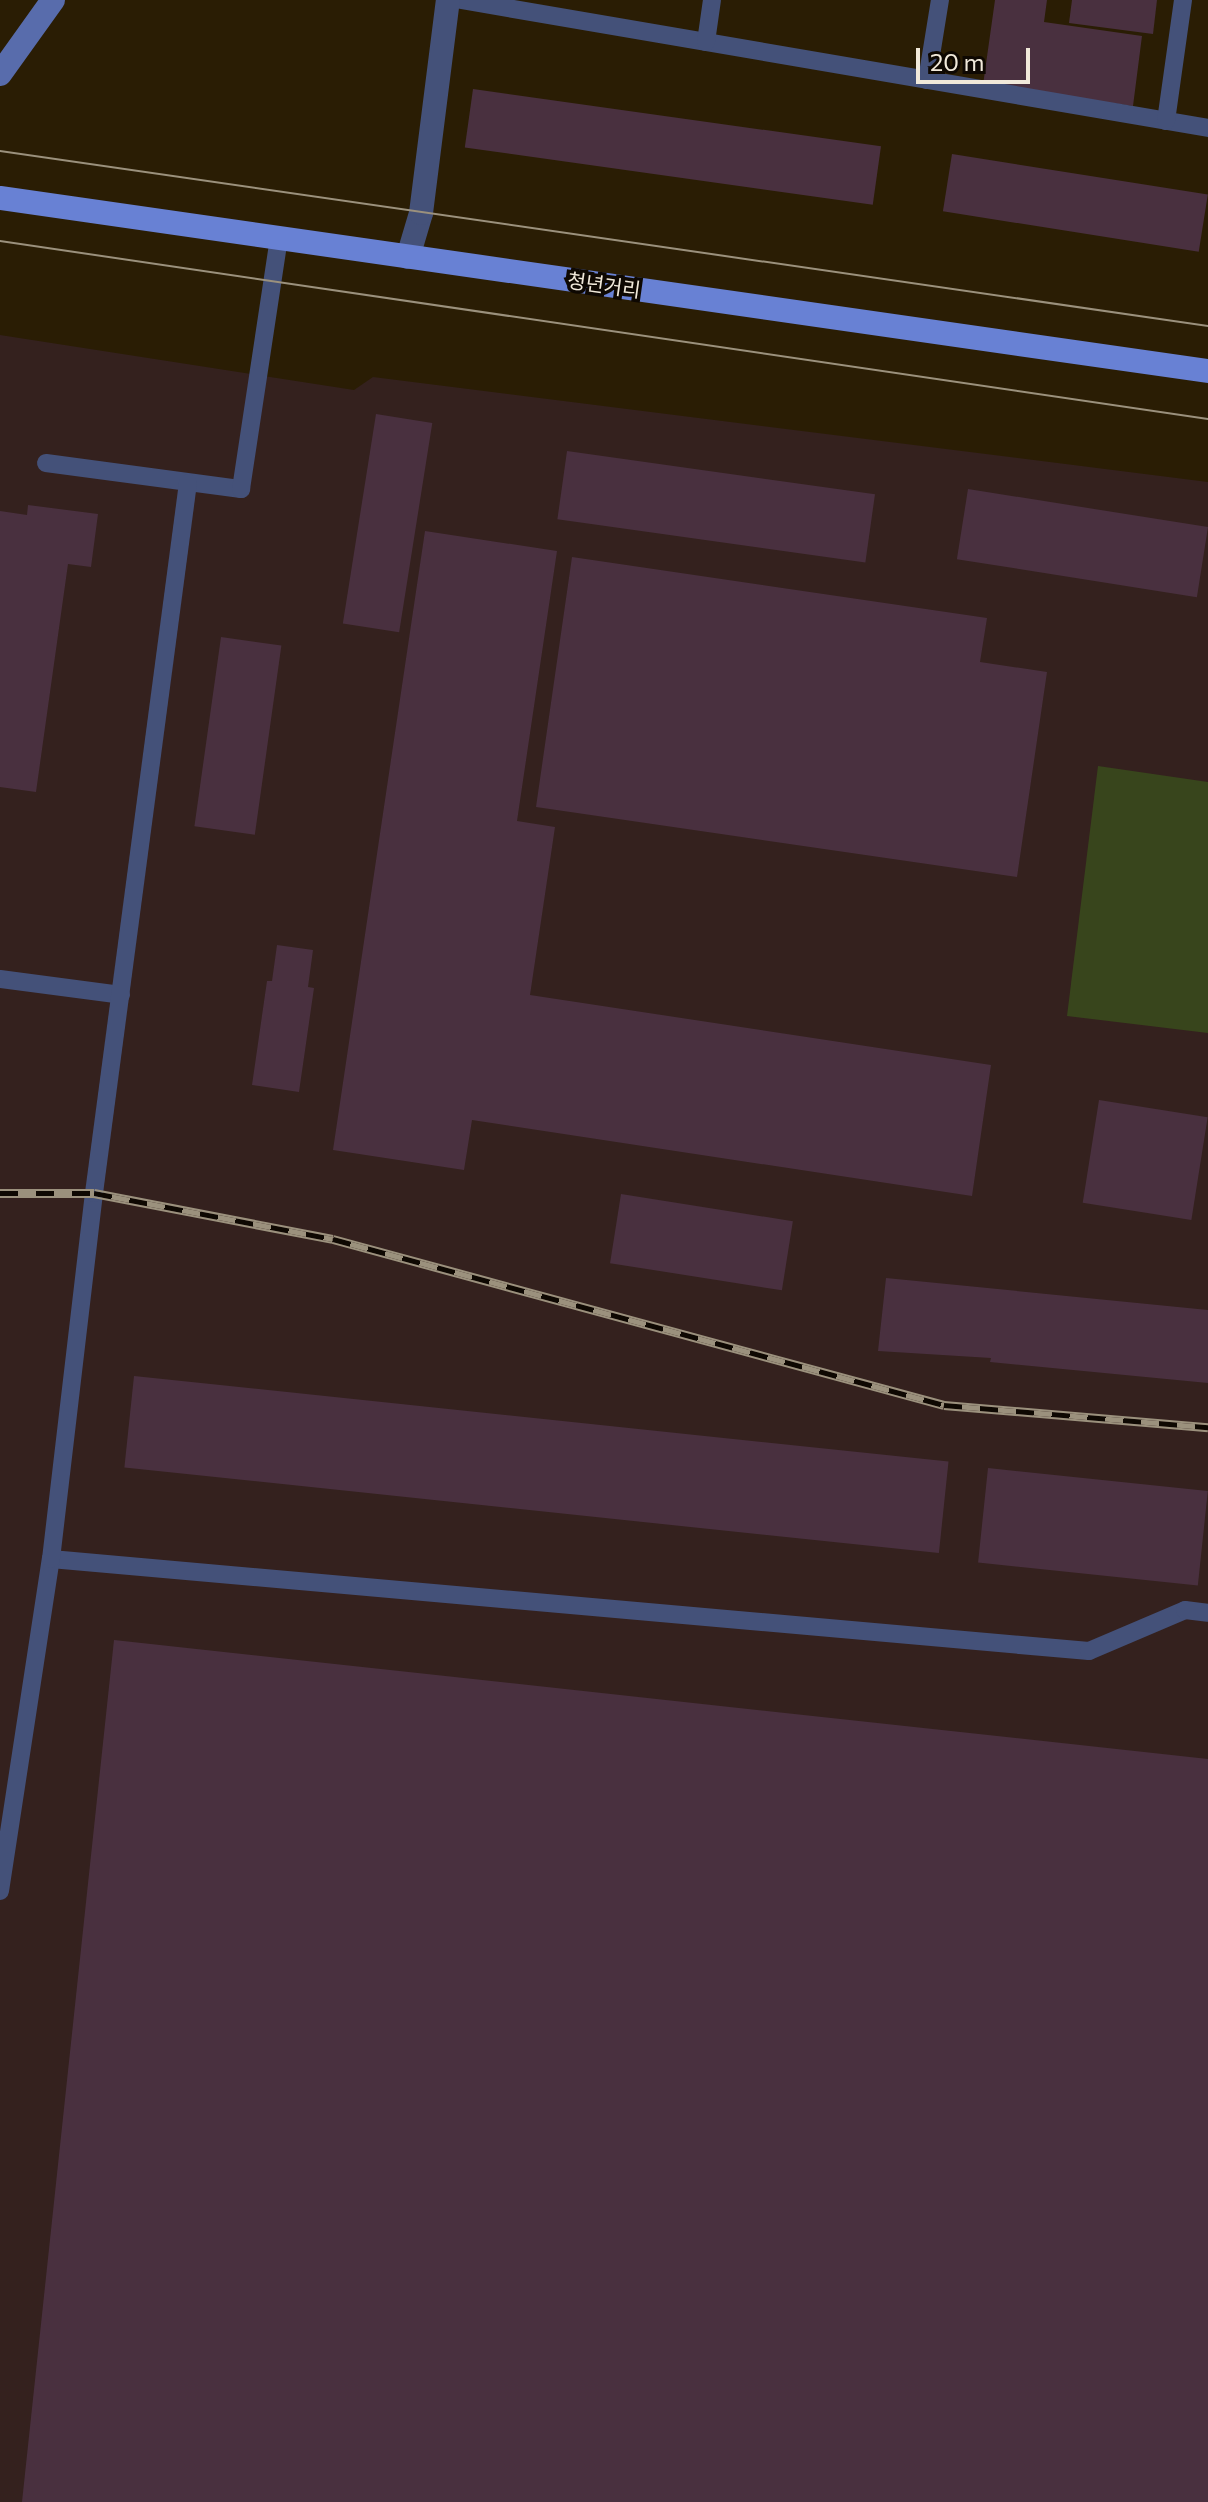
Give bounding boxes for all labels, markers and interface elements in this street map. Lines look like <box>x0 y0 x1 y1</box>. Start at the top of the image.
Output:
scale bar <box>920 32 1034 82</box>
text: 20 m <box>930 47 984 76</box>
street label: 청년거리 <box>566 268 642 302</box>

